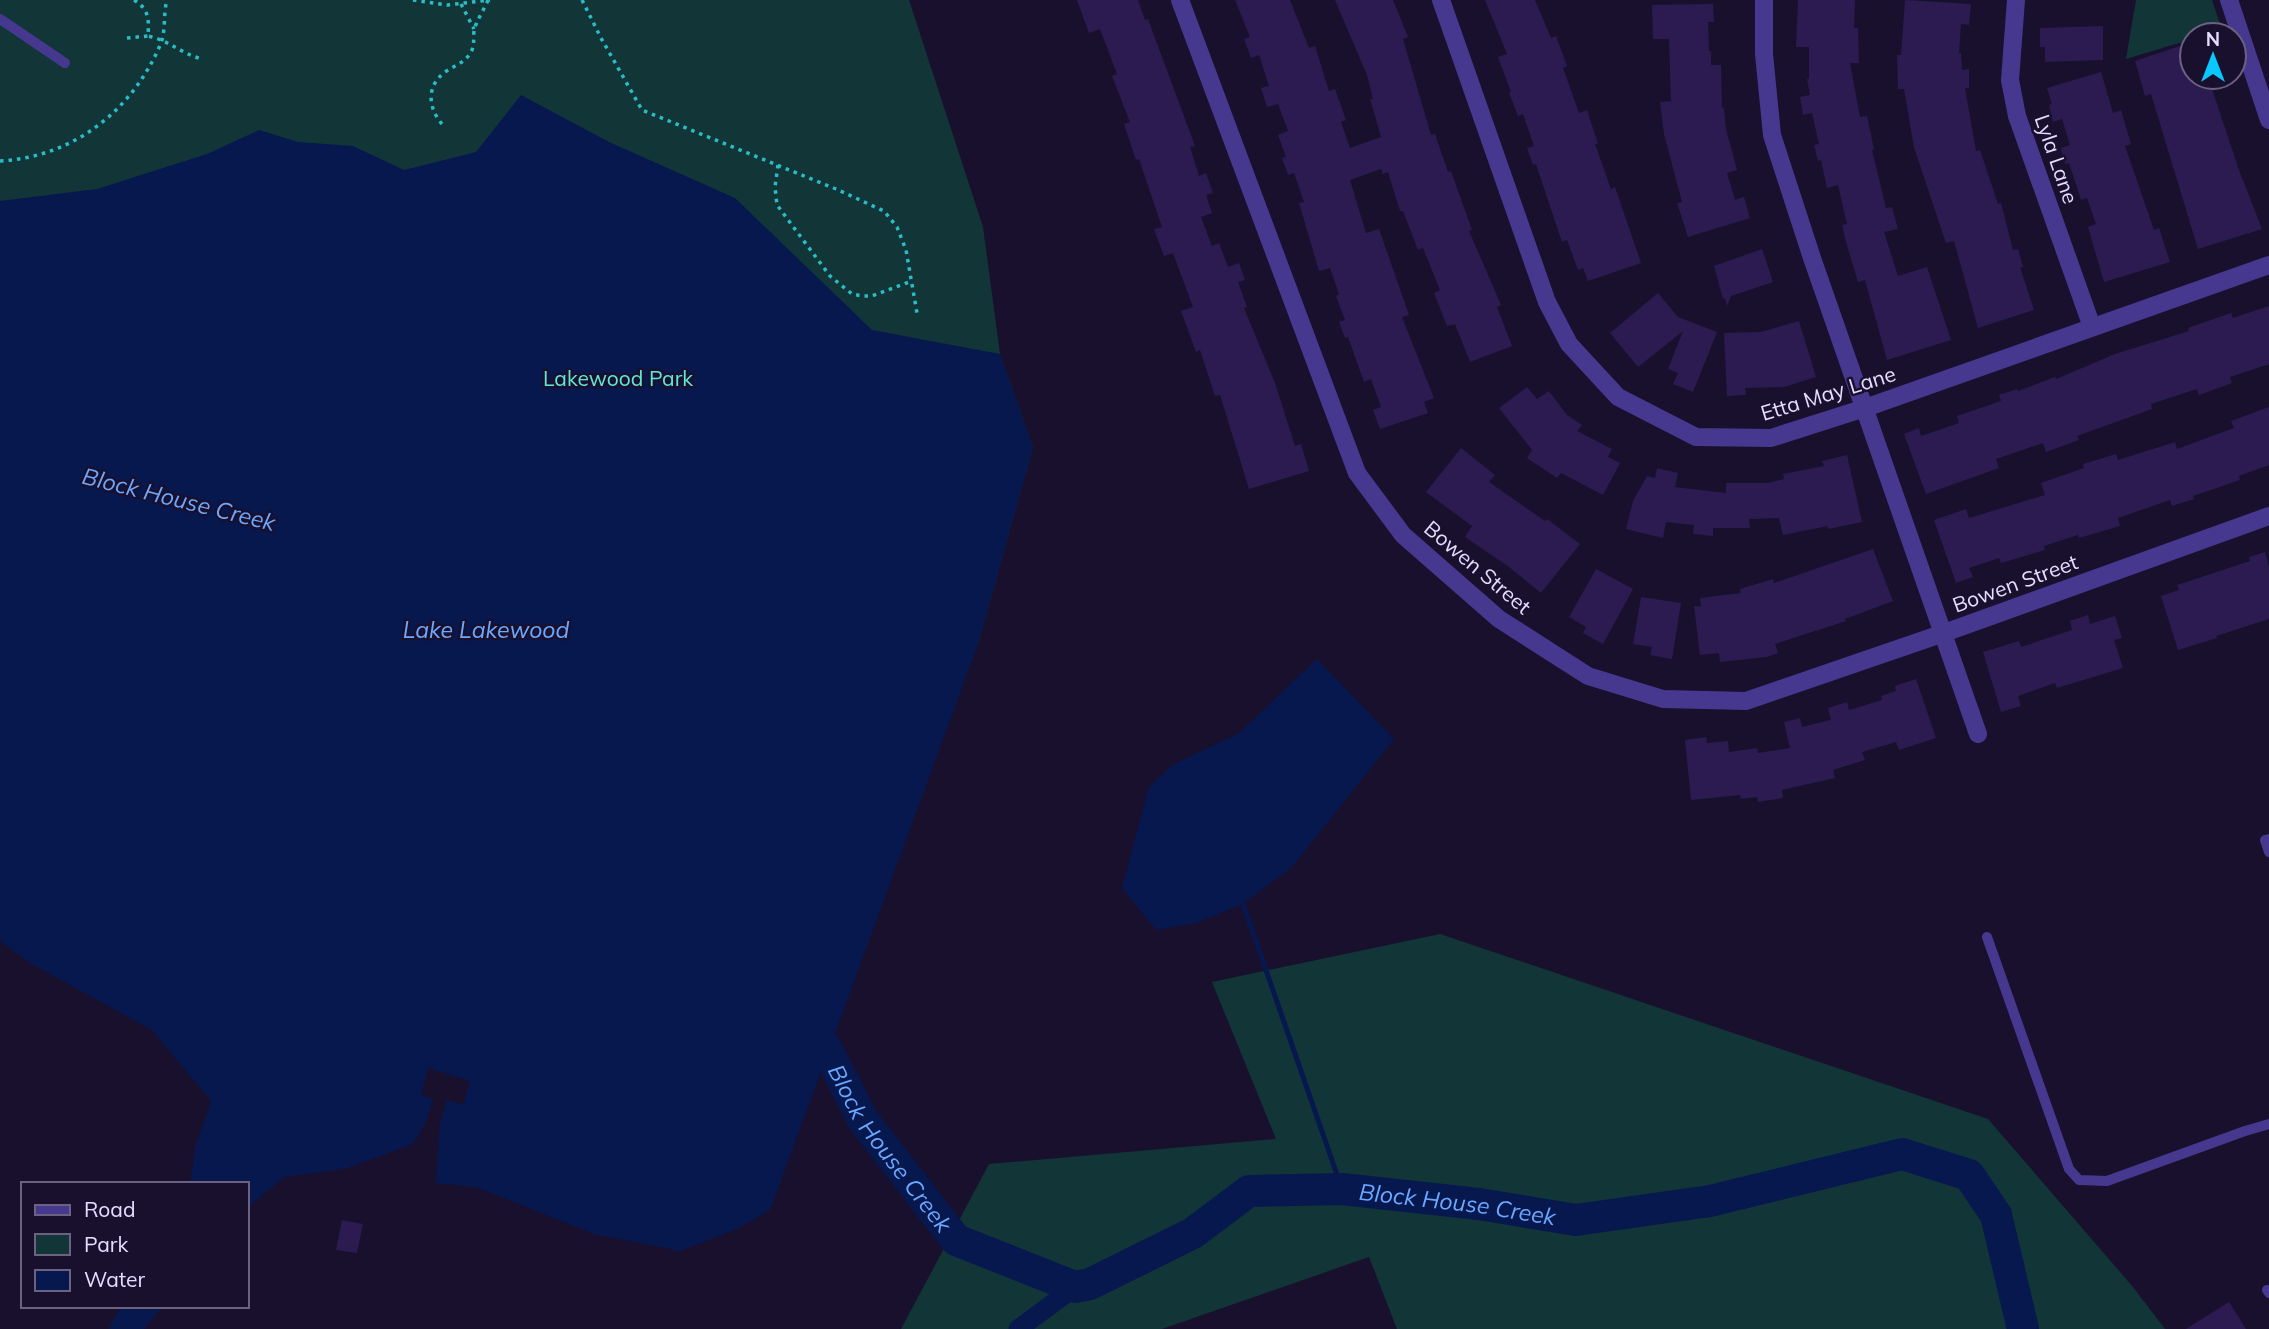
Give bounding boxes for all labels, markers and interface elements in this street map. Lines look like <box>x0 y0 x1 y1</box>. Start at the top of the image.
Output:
north arrow <box>2178 21 2248 91</box>
text: N <box>2206 27 2220 51</box>
street label: Lyla Lane <box>2030 111 2084 207</box>
street label: Etta May Lane <box>1757 360 1899 426</box>
park label: Lakewood Park <box>543 365 693 391</box>
water label: Block House Creek <box>79 461 280 537</box>
street label: Bowen Street <box>1419 515 1537 619</box>
street label: Bowen Street <box>1949 548 2081 618</box>
water label: Lake Lakewood <box>403 615 569 644</box>
water label: Block House Creek <box>822 1059 959 1239</box>
water label: Block House Creek <box>1358 1176 1559 1231</box>
legend <box>21 1182 248 1308</box>
text: Road <box>84 1196 135 1222</box>
text: Park <box>84 1231 128 1257</box>
text: Water <box>84 1266 145 1292</box>

